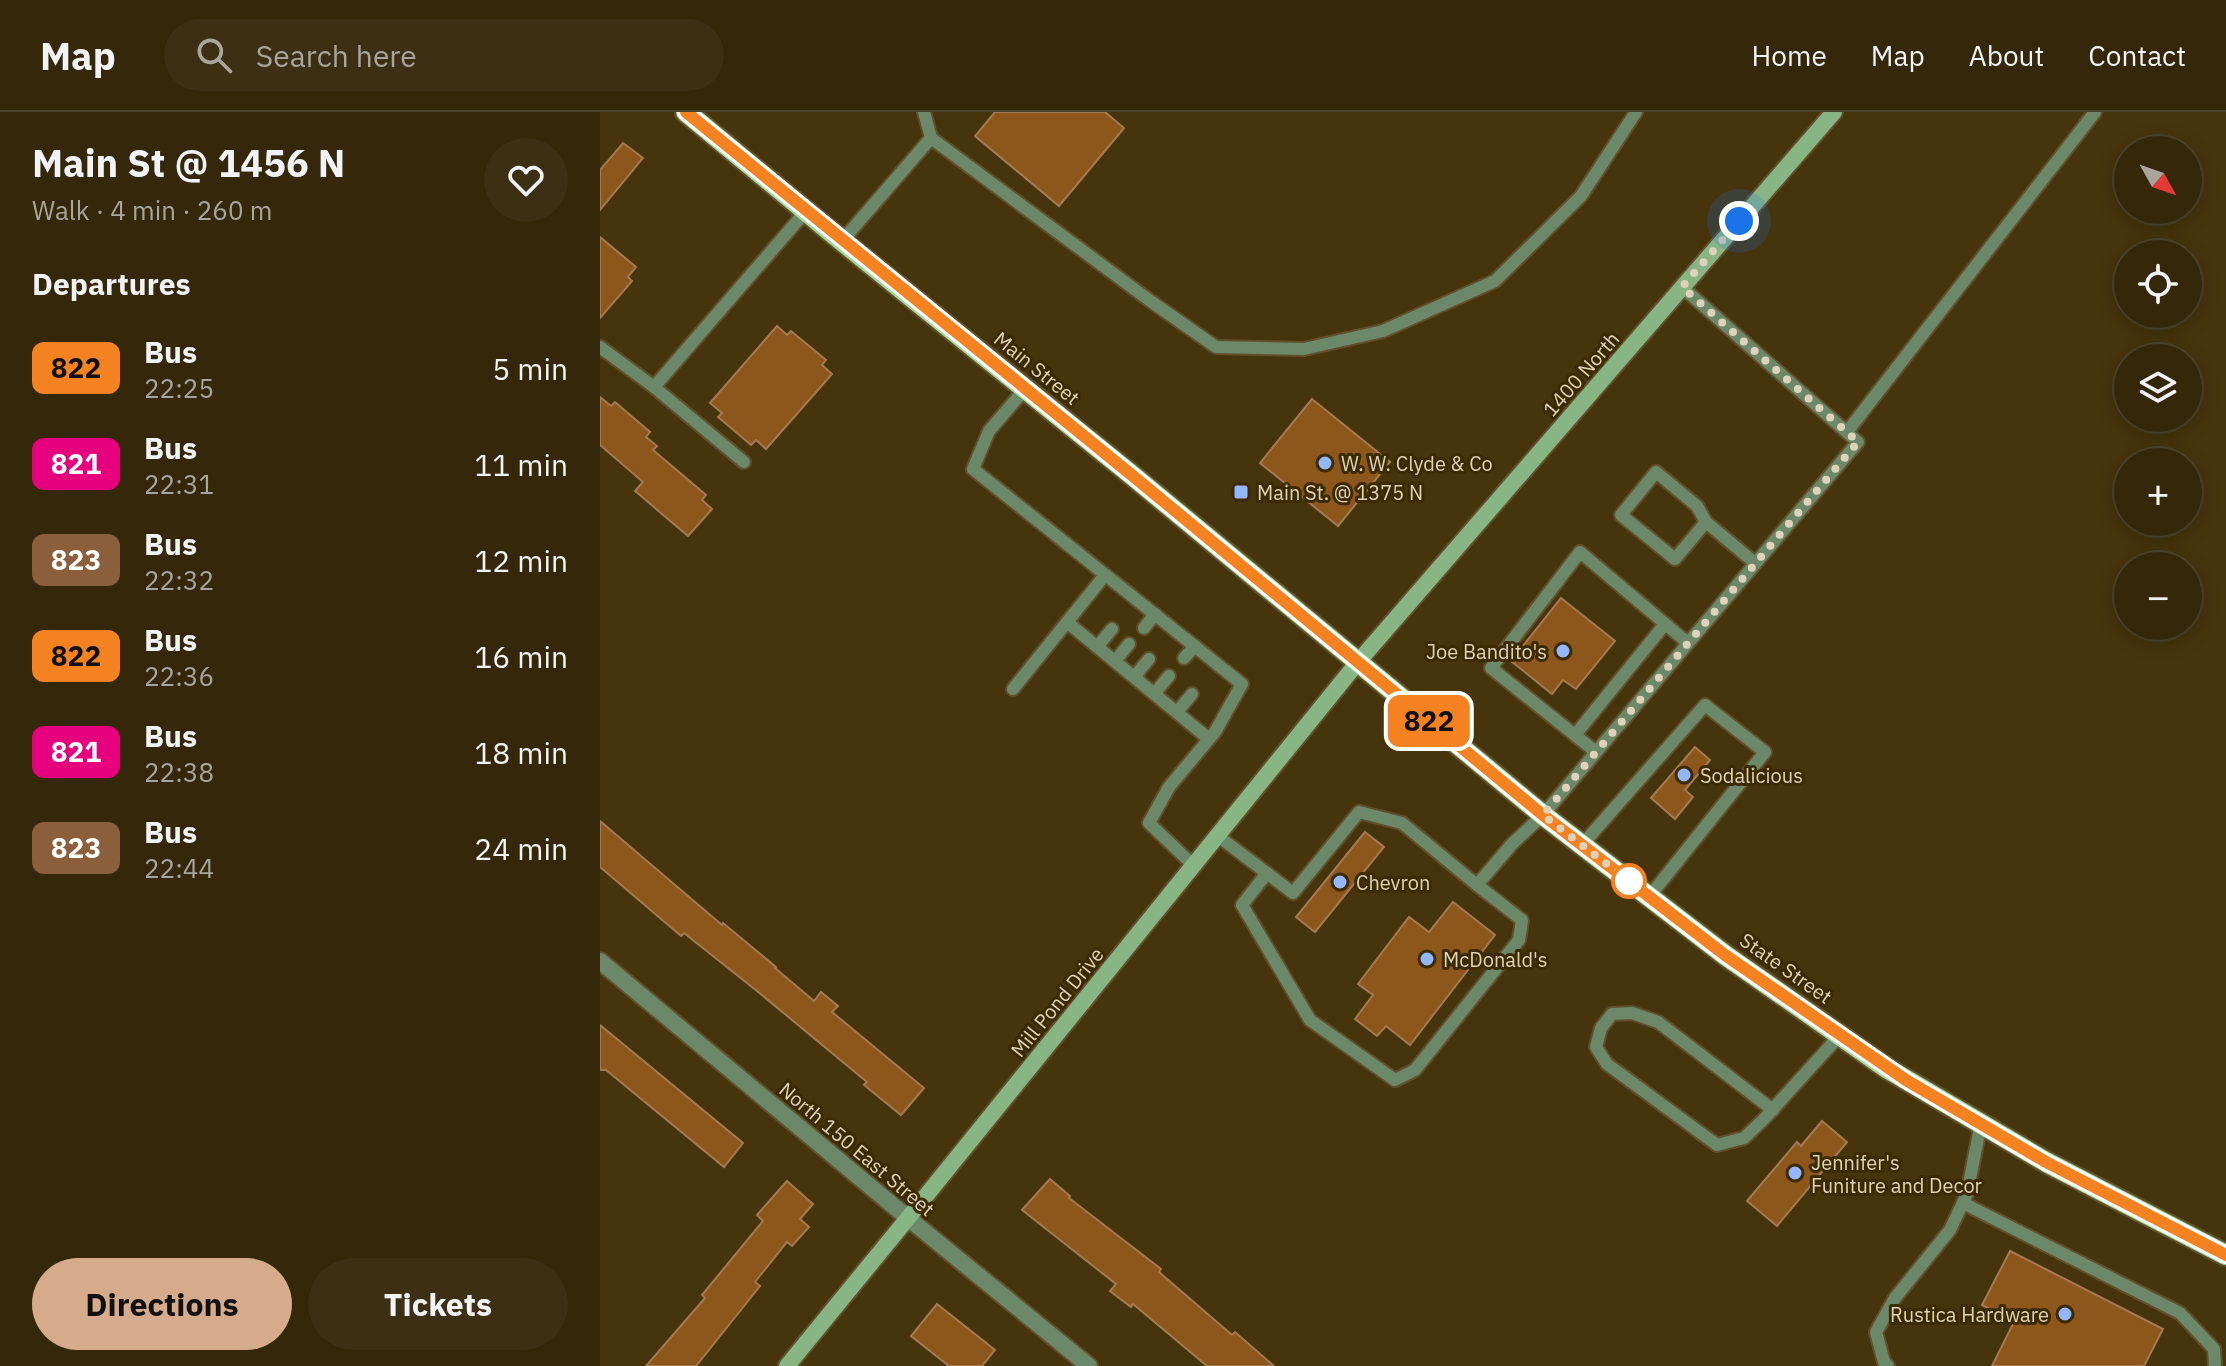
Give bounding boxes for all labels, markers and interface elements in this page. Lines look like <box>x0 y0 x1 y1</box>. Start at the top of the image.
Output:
search box <box>164 19 724 91</box>
text: Map <box>40 31 116 80</box>
icon: search <box>192 33 236 77</box>
text: Search here <box>256 36 417 75</box>
text: Home <box>1751 37 1827 74</box>
text: Map <box>1871 37 1925 74</box>
text: About <box>1969 37 2044 74</box>
text: Contact <box>2088 37 2186 74</box>
north arrow <box>2114 136 2202 224</box>
map controls <box>2114 136 2202 640</box>
text: Main St @ 1456 N <box>32 138 345 187</box>
button: heart <box>484 138 568 222</box>
text: Walk · 4 min · 260 m <box>32 193 272 227</box>
your location <box>1719 201 1759 241</box>
button: locate <box>2114 240 2202 328</box>
text: Departures <box>32 264 191 303</box>
street label: Main Street <box>989 325 1085 411</box>
street label: 1400 North <box>1537 326 1625 422</box>
text: Bus <box>144 332 197 371</box>
button: layers <box>2114 344 2202 432</box>
text: 822 <box>51 349 101 386</box>
text: 5 min <box>492 349 568 388</box>
text: 22:25 <box>144 371 214 405</box>
text: Bus <box>144 428 197 467</box>
text: 821 <box>51 445 101 482</box>
text: 11 min <box>474 445 568 484</box>
button: + <box>2114 448 2202 536</box>
place label: W. W. Clyde & Co <box>1341 450 1493 477</box>
marker: W. W. Clyde & Co <box>1316 454 1334 472</box>
text: 22:31 <box>144 467 214 501</box>
place label: Main St. @ 1375 N <box>1257 479 1423 506</box>
marker: Main St. @ 1375 N <box>1232 483 1250 501</box>
text: Bus <box>144 524 197 563</box>
text: 823 <box>51 541 101 578</box>
text: 12 min <box>474 541 568 580</box>
button: − <box>2114 552 2202 640</box>
text: 22:32 <box>144 563 214 597</box>
text: Bus <box>144 620 197 659</box>
text: 822 <box>51 637 101 674</box>
text: 16 min <box>474 637 568 676</box>
place label: Joe Bandito's <box>1426 638 1547 665</box>
marker: Joe Bandito's <box>1554 642 1572 660</box>
text: 22:36 <box>144 659 214 693</box>
line badge: 822 <box>1383 695 1475 747</box>
text: 822 <box>1404 702 1454 739</box>
text: Bus <box>144 716 197 755</box>
text: 821 <box>51 733 101 770</box>
text: 18 min <box>474 733 568 772</box>
text: 22:38 <box>144 755 214 789</box>
place label: Sodalicious <box>1700 762 1803 789</box>
marker: Sodalicious <box>1675 766 1693 784</box>
text: Bus <box>144 812 197 851</box>
text: 823 <box>51 829 101 866</box>
text: 24 min <box>474 829 568 868</box>
text: 22:44 <box>144 851 214 885</box>
unlabelled marker <box>1612 864 1646 898</box>
place label: Chevron <box>1356 869 1430 896</box>
marker: Chevron <box>1331 873 1349 891</box>
street label: State Street <box>1735 926 1837 1010</box>
street label: Mill Pond Drive <box>1004 942 1110 1062</box>
place label: McDonald's <box>1443 946 1548 973</box>
marker: McDonald's <box>1418 950 1436 968</box>
street label: North 150 East Street <box>774 1076 940 1222</box>
place label: Jennifer's Funiture and Decor <box>1811 1149 1982 1199</box>
marker: Jennifer's Funiture and Decor <box>1786 1164 1804 1182</box>
button: Directions <box>32 1258 292 1350</box>
button: Tickets <box>308 1258 568 1350</box>
place label: Rustica Hardware <box>1890 1301 2049 1328</box>
marker: Rustica Hardware <box>2056 1305 2074 1323</box>

